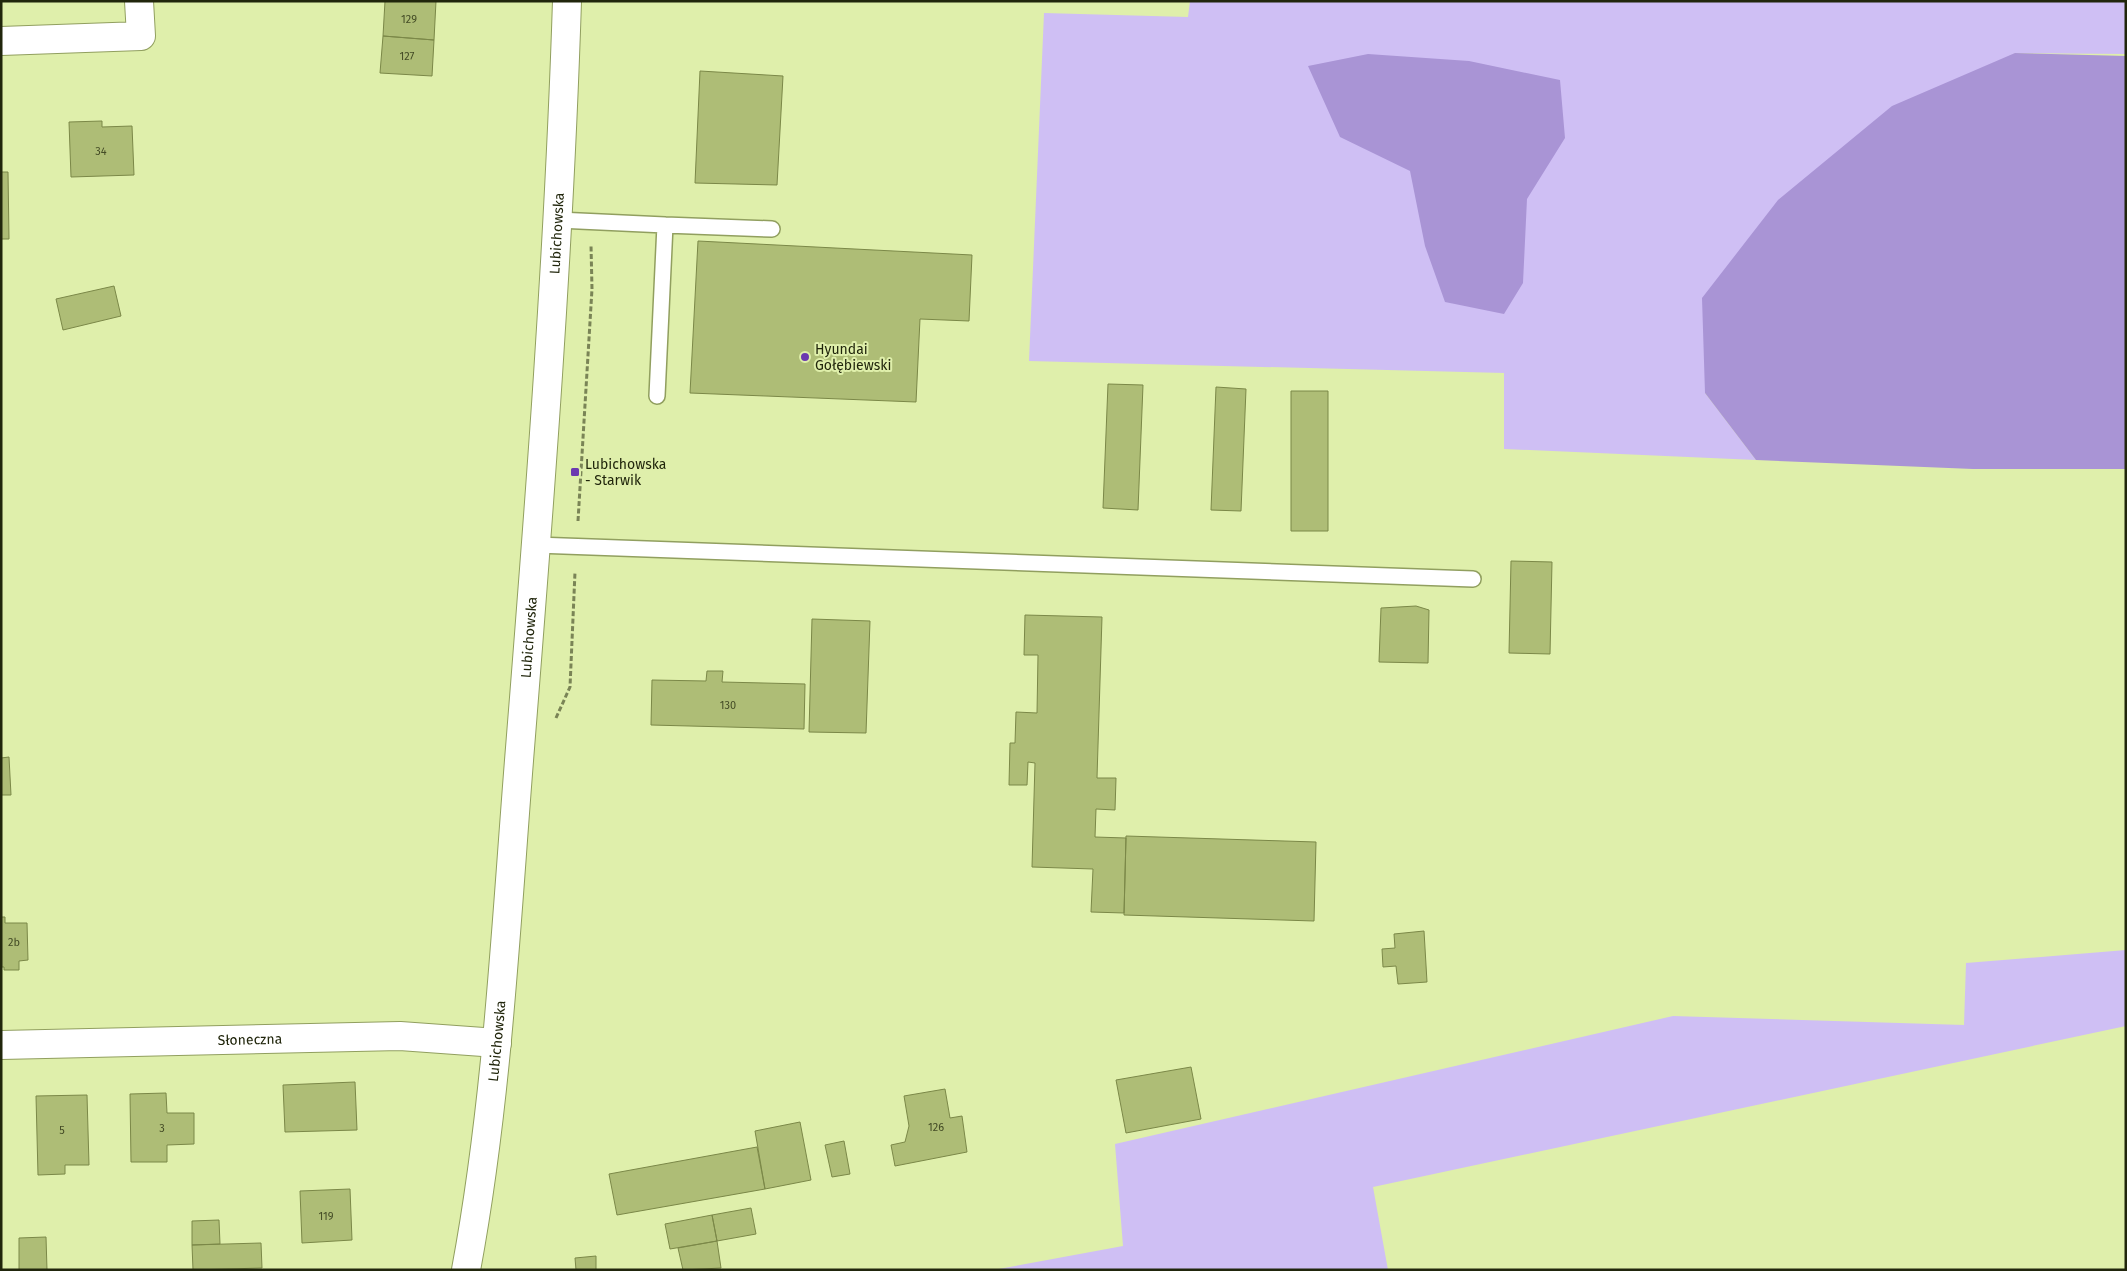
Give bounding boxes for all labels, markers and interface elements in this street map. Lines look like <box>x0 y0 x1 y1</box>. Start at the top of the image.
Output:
house number: 129 <box>401 13 417 26</box>
house number: 127 <box>400 50 415 63</box>
house number: 34 <box>95 145 107 158</box>
street label: Lubichowska <box>546 192 568 275</box>
place label: Hyundai Gołębiewski <box>815 341 891 374</box>
marker: Hyundai Gołębiewski <box>799 351 811 363</box>
place label: Lubichowska - Starwik <box>585 456 666 489</box>
marker: Lubichowska - Starwik <box>569 466 581 478</box>
street label: Lubichowska <box>518 596 541 679</box>
house number: 130 <box>720 699 736 712</box>
house number: 2b <box>8 936 20 949</box>
street label: Lubichowska <box>485 1000 510 1083</box>
street label: Słoneczna <box>217 1031 282 1049</box>
house number: 126 <box>928 1121 944 1134</box>
house number: 3 <box>159 1122 165 1135</box>
house number: 5 <box>59 1124 65 1137</box>
house number: 119 <box>318 1210 334 1223</box>

